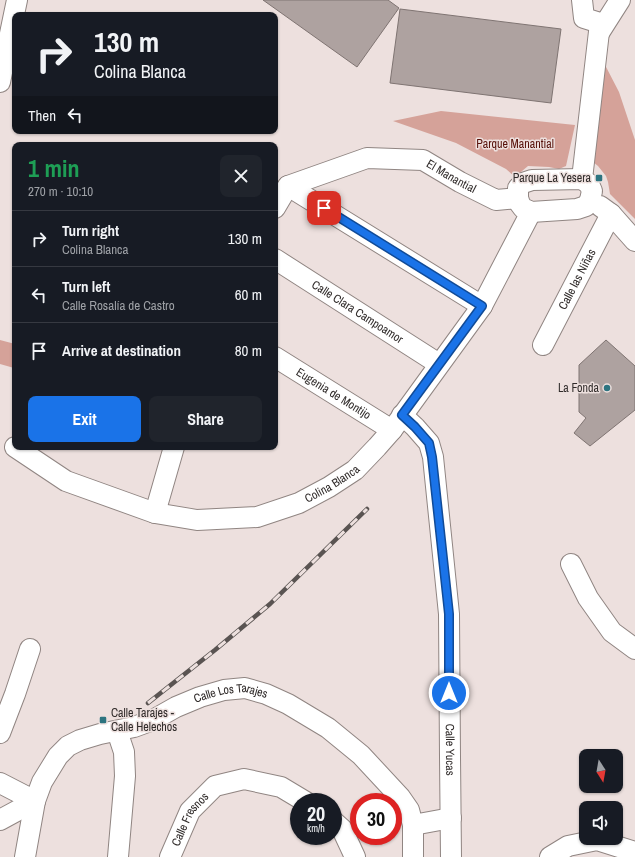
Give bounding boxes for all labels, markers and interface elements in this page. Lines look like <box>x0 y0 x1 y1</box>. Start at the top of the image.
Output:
text: 130 m <box>94 23 159 61</box>
icon: right <box>28 28 80 80</box>
text: Colina Blanca <box>94 59 186 84</box>
icon: left <box>64 104 86 126</box>
text: Then <box>28 105 56 126</box>
park label: Parque Manantial <box>476 136 554 152</box>
text: 1 min <box>28 152 79 184</box>
button: close <box>220 155 262 197</box>
street label: El Manantial <box>423 156 479 197</box>
place label: Parque La Yesera <box>513 170 592 186</box>
marker: Parque La Yesera <box>594 173 604 183</box>
text: 270 m · 10:10 <box>28 183 93 200</box>
pin <box>307 191 341 225</box>
icon: arrive <box>313 197 335 219</box>
text: Turn right <box>62 220 119 241</box>
icon: right <box>28 228 50 250</box>
text: 130 m <box>228 228 262 249</box>
text: Colina Blanca <box>62 241 128 258</box>
street label: Calle las Niñas <box>555 246 600 312</box>
text: Turn left <box>62 276 110 297</box>
street label: Calle Clara Campoamor <box>309 277 407 347</box>
icon: left <box>28 284 50 306</box>
text: 60 m <box>235 284 262 305</box>
text: Calle Rosalía de Castro <box>62 297 175 314</box>
icon: arrive <box>28 340 50 362</box>
text: Arrive at destination <box>62 340 181 361</box>
text: 80 m <box>235 340 262 361</box>
street label: Eugenia de Montijo <box>293 364 374 423</box>
place label: La Fonda <box>558 380 600 396</box>
marker: La Fonda <box>602 383 612 393</box>
button: Exit <box>28 396 141 442</box>
button: Share <box>149 396 262 442</box>
street label: Colina Blanca <box>302 461 364 507</box>
position arrow <box>428 672 470 714</box>
street label: Calle Los Tarajes <box>191 680 270 707</box>
place label: Calle Tarajes - Calle Helechos <box>111 705 177 735</box>
marker: Calle Tarajes - Calle Helechos <box>98 715 108 725</box>
street label: Calle Yucas <box>442 724 458 776</box>
north arrow <box>579 749 623 793</box>
map controls <box>579 749 623 845</box>
street label: Calle Fresnos <box>168 789 212 849</box>
speed limit sign: 30 <box>350 793 402 845</box>
text: 20 <box>307 800 325 827</box>
button: sound <box>579 801 623 845</box>
text: km/h <box>307 822 325 835</box>

